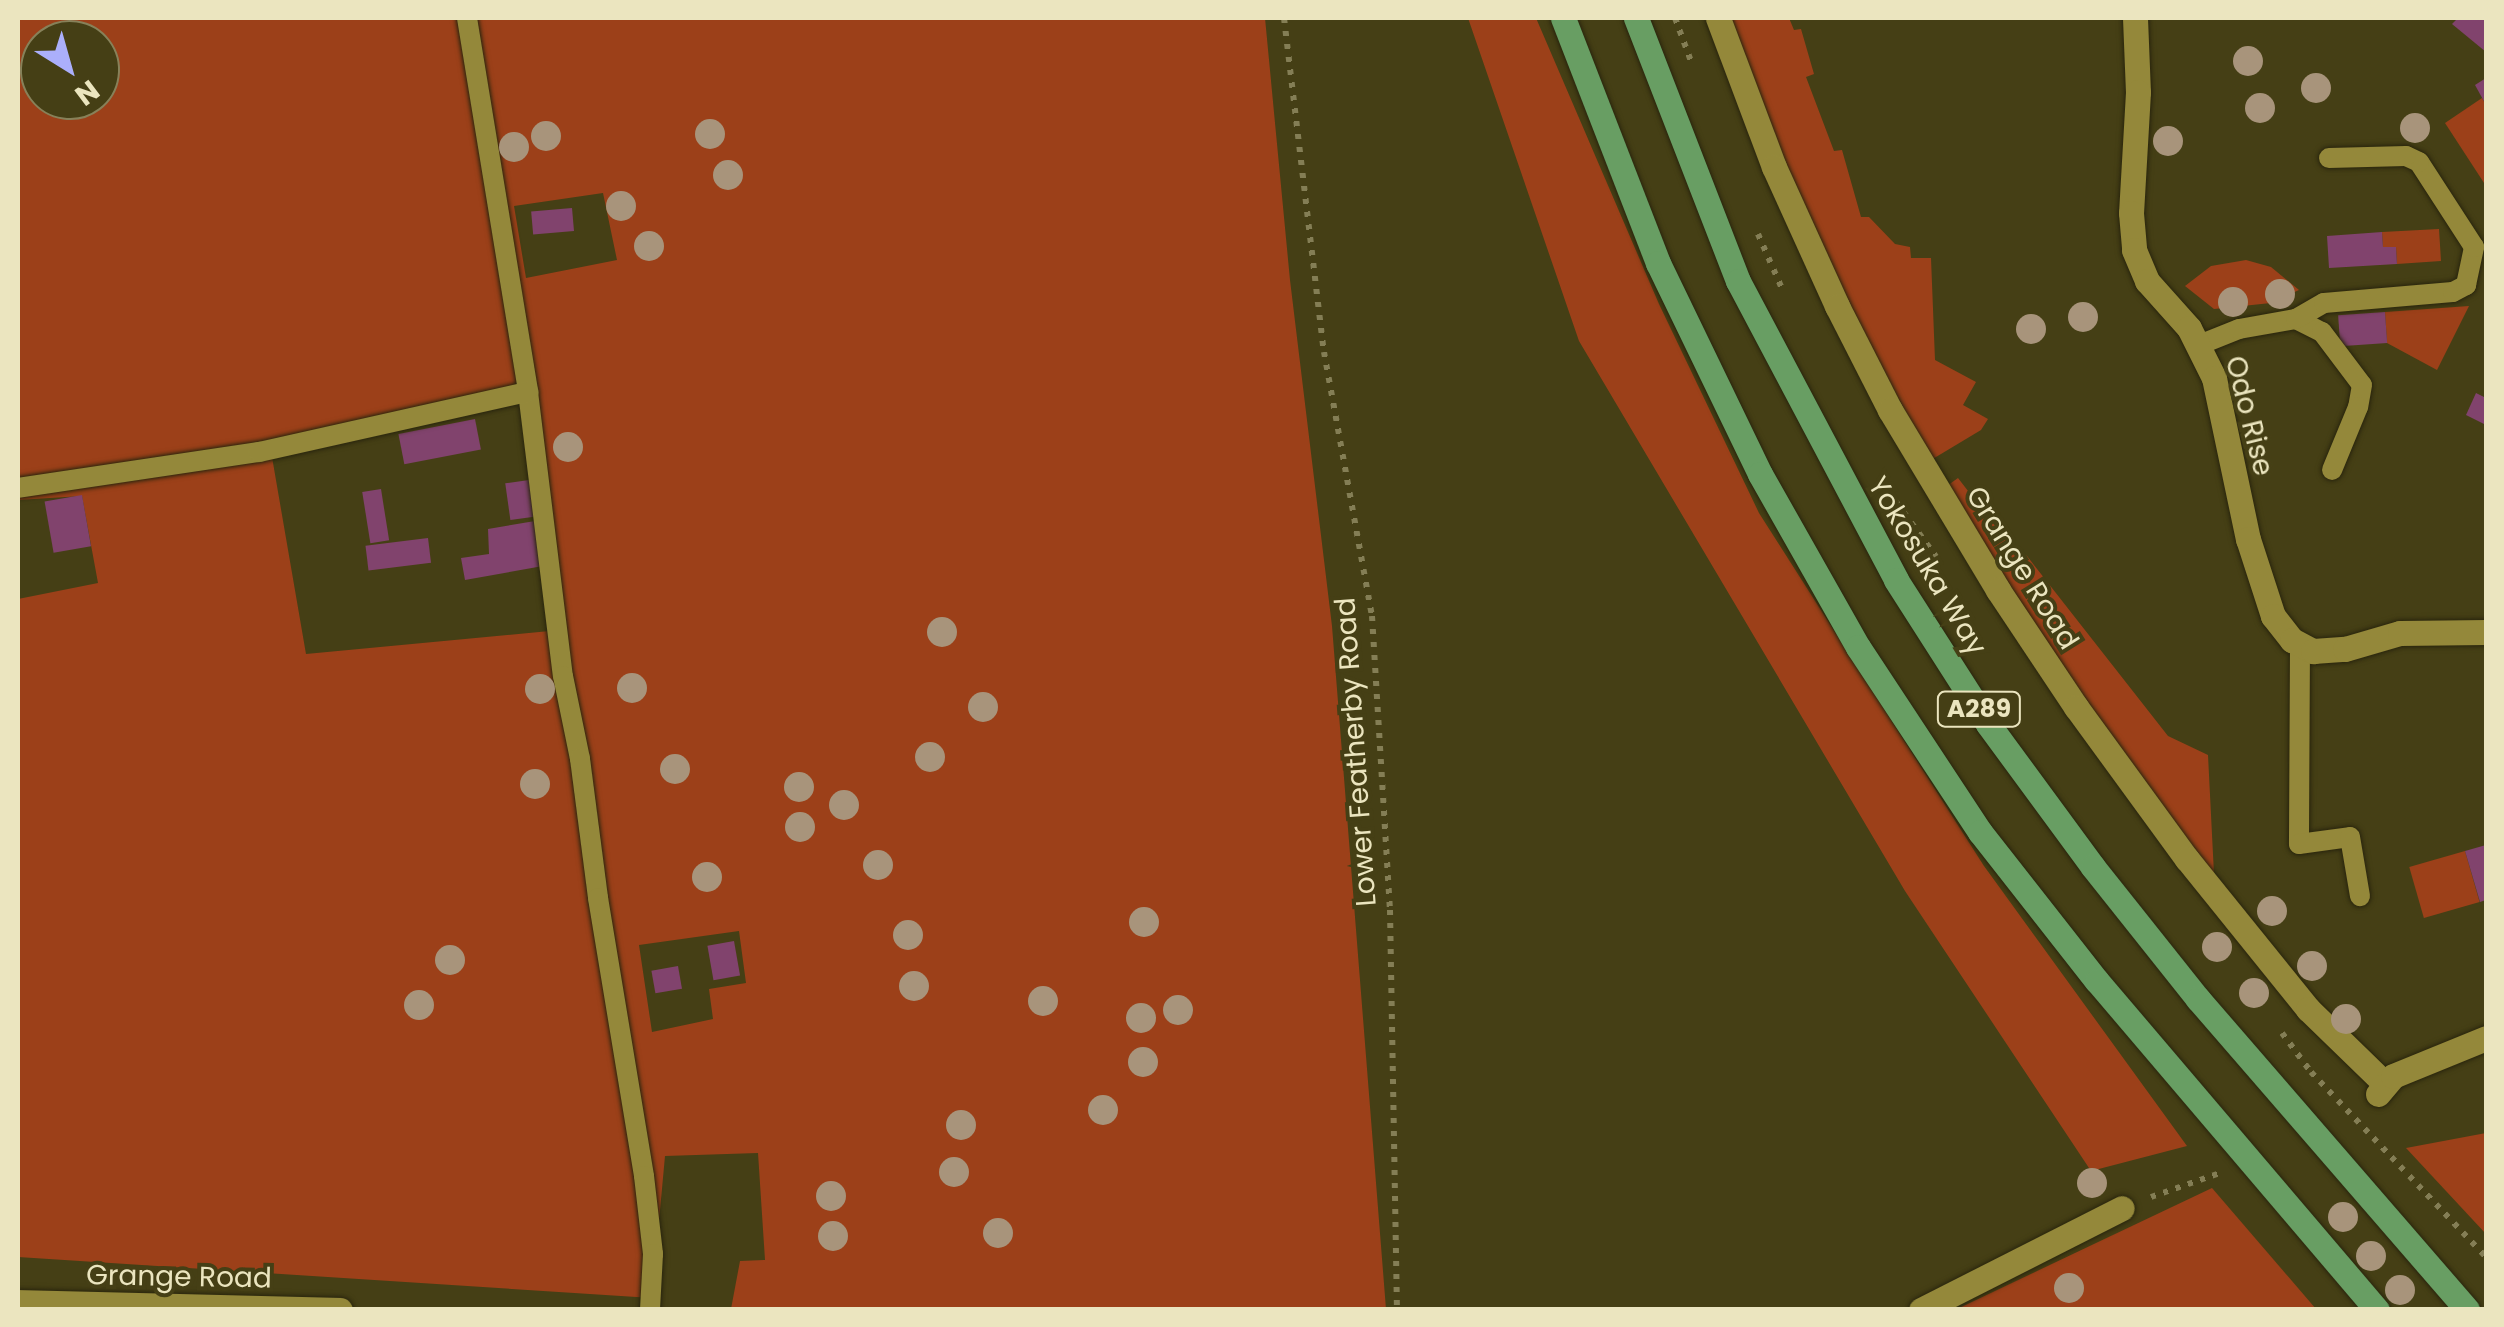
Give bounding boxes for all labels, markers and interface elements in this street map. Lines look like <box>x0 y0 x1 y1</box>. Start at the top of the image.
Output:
north arrow <box>20 20 120 120</box>
text: N <box>67 71 107 115</box>
street label: Odo Rise <box>2218 353 2280 479</box>
street label: Yokosuka Way <box>1861 471 1993 661</box>
street label: Grange Road <box>1959 480 2085 656</box>
street label: Lower Featherby Road <box>1328 596 1384 908</box>
road number: A289 <box>1936 689 2022 729</box>
street label: Grange Road <box>86 1259 272 1295</box>

